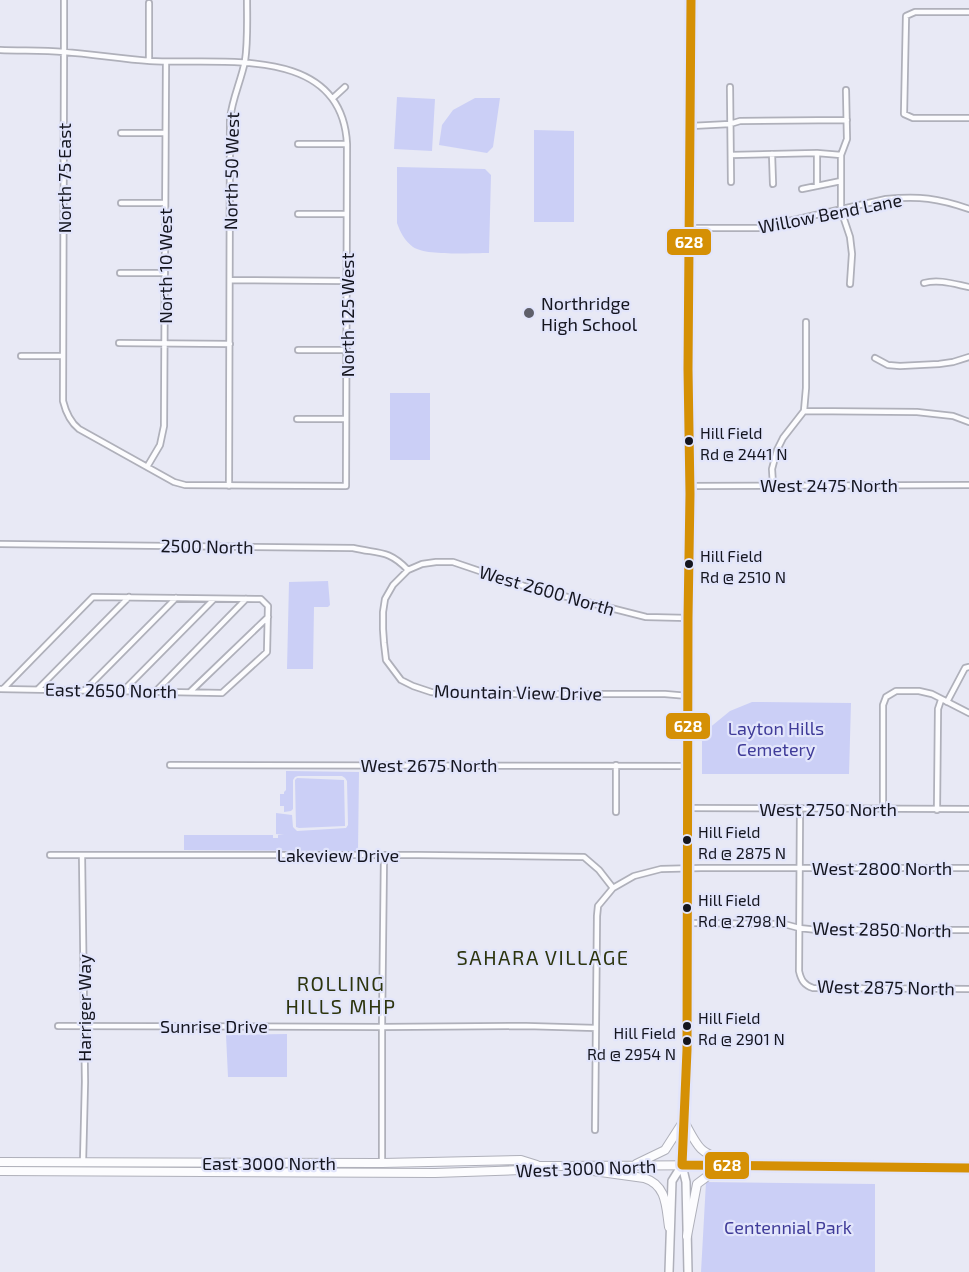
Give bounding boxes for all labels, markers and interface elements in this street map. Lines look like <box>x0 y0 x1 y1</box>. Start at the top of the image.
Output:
street label: North 50 West <box>219 112 243 230</box>
street label: North 75 East <box>53 123 75 233</box>
street label: Willow Bend Lane <box>756 188 904 238</box>
street label: North 10 West <box>154 208 176 324</box>
line badge: 628 <box>666 228 712 256</box>
text: 628 <box>675 232 703 251</box>
street label: North 125 West <box>336 253 358 377</box>
place label: Northridge High School <box>541 292 638 335</box>
marker: Northridge High School <box>522 306 536 320</box>
place label: Hill Field Rd @ 2441 N <box>700 423 788 463</box>
marker: Hill Field Rd @ 2441 N <box>683 435 695 447</box>
street label: West 2475 North <box>760 474 898 496</box>
street label: 2500 North <box>160 534 254 558</box>
place label: Hill Field Rd @ 2510 N <box>700 546 786 586</box>
marker: Hill Field Rd @ 2510 N <box>683 558 695 570</box>
street label: West 2600 North <box>477 560 617 620</box>
street label: East 2650 North <box>45 678 177 702</box>
street label: Mountain View Drive <box>434 680 602 704</box>
line badge: 628 <box>665 712 711 740</box>
text: 628 <box>674 716 702 735</box>
park label: Layton Hills Cemetery <box>728 717 824 760</box>
street label: West 2675 North <box>360 754 498 776</box>
street label: West 2750 North <box>759 798 897 820</box>
place label: Hill Field Rd @ 2875 N <box>698 822 786 862</box>
marker: Hill Field Rd @ 2875 N <box>681 834 693 846</box>
street label: Lakeview Drive <box>277 844 399 866</box>
street label: West 2800 North <box>812 857 952 879</box>
place label: Hill Field Rd @ 2798 N <box>698 890 787 930</box>
marker: Hill Field Rd @ 2798 N <box>681 902 693 914</box>
street label: West 2850 North <box>812 917 952 941</box>
district label: SAHARA VILLAGE <box>457 945 629 969</box>
street label: Harriger Way <box>73 954 95 1062</box>
district label: ROLLING HILLS MHP <box>285 971 397 1018</box>
street label: West 2875 North <box>817 975 955 999</box>
place label: Hill Field Rd @ 2901 N <box>698 1008 785 1048</box>
street label: Sunrise Drive <box>160 1015 268 1037</box>
marker: Hill Field Rd @ 2901 N <box>681 1020 693 1032</box>
place label: Hill Field Rd @ 2954 N <box>587 1023 676 1063</box>
marker: Hill Field Rd @ 2954 N <box>681 1035 693 1047</box>
line badge: 628 <box>704 1151 750 1180</box>
street label: East 3000 North <box>202 1152 336 1174</box>
street label: West 3000 North <box>515 1155 657 1181</box>
text: 628 <box>713 1155 741 1174</box>
park label: Centennial Park <box>724 1216 852 1238</box>

